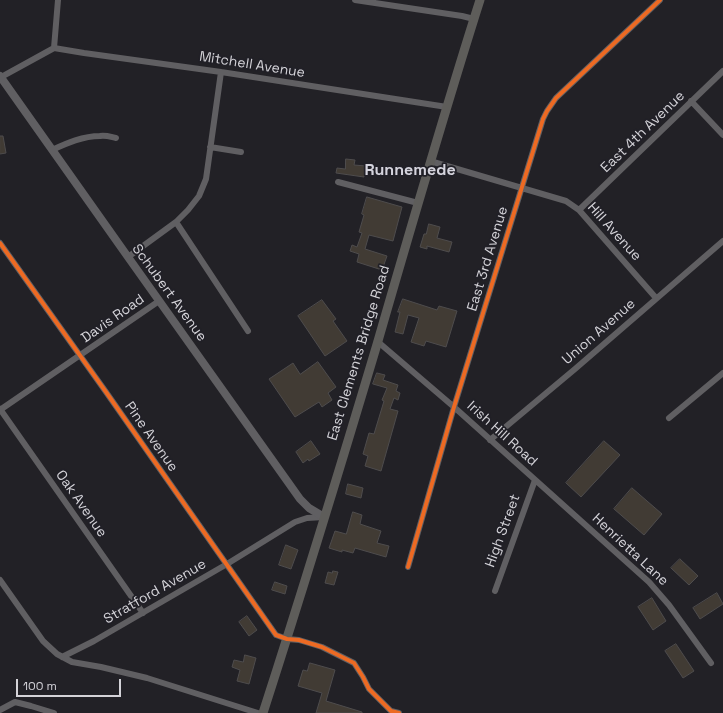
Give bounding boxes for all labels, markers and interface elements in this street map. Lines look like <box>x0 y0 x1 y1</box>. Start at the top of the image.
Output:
street label: Mitchell Avenue <box>198 48 306 82</box>
street label: East 4th Avenue <box>598 88 688 176</box>
district label: Runnemede <box>364 161 456 181</box>
street label: Hill Avenue <box>583 199 645 265</box>
street label: East 3rd Avenue <box>464 205 512 313</box>
street label: Schubert Avenue <box>128 241 210 345</box>
street label: East Clements Bridge Road <box>324 263 394 443</box>
street label: Davis Road <box>78 291 148 347</box>
street label: Union Avenue <box>559 296 639 368</box>
street label: Irish Hill Road <box>463 398 541 470</box>
street label: Pine Avenue <box>121 399 181 475</box>
street label: Oak Avenue <box>52 467 110 541</box>
street label: High Street <box>482 492 524 570</box>
street label: Henrietta Lane <box>588 510 672 590</box>
street label: Stratford Avenue <box>101 556 209 628</box>
scale bar <box>18 671 123 697</box>
text: 100 m <box>23 678 57 694</box>

